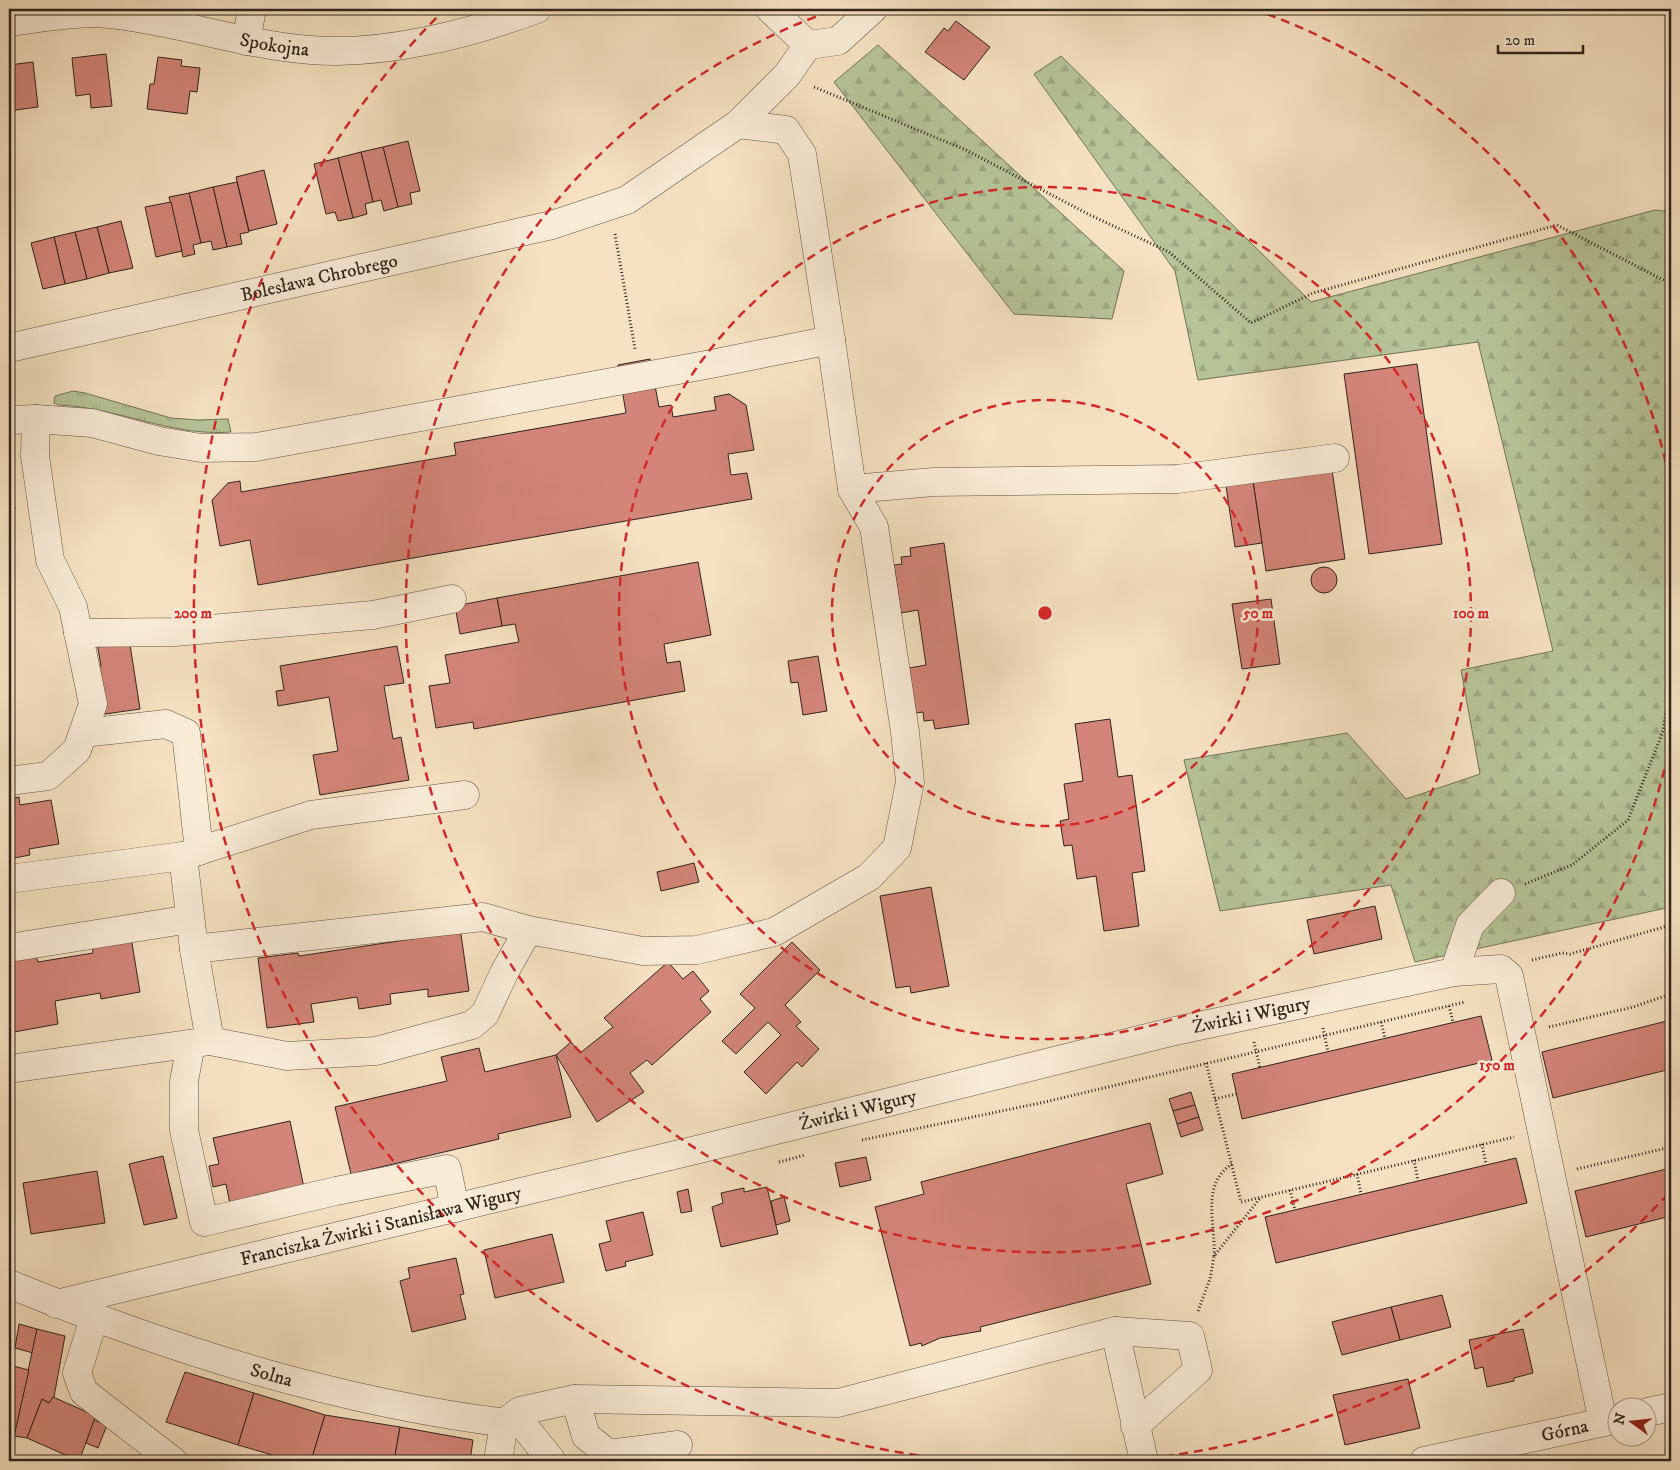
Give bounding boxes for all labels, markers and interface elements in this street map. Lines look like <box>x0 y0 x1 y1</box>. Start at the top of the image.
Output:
scale bar <box>1498 22 1582 54</box>
street label: Spokojna <box>238 28 310 61</box>
text: 20 m <box>1505 31 1535 50</box>
street label: Bolesława Chrobrego <box>238 249 400 307</box>
text: 200 m <box>174 604 213 623</box>
centre of rings <box>1036 604 1054 622</box>
text: 50 m <box>1242 604 1274 623</box>
text: 100 m <box>1453 604 1490 623</box>
street label: Żwirki i Wigury <box>1190 991 1314 1038</box>
text: 150 m <box>1479 1056 1515 1075</box>
street label: Żwirki i Wigury <box>797 1084 920 1135</box>
street label: Franciszka Żwirki i Stanisława Wigury <box>238 1181 525 1271</box>
street label: Solna <box>248 1358 295 1392</box>
north arrow <box>1608 1398 1658 1448</box>
text: N <box>1610 1411 1631 1427</box>
street label: Górna <box>1539 1414 1590 1447</box>

